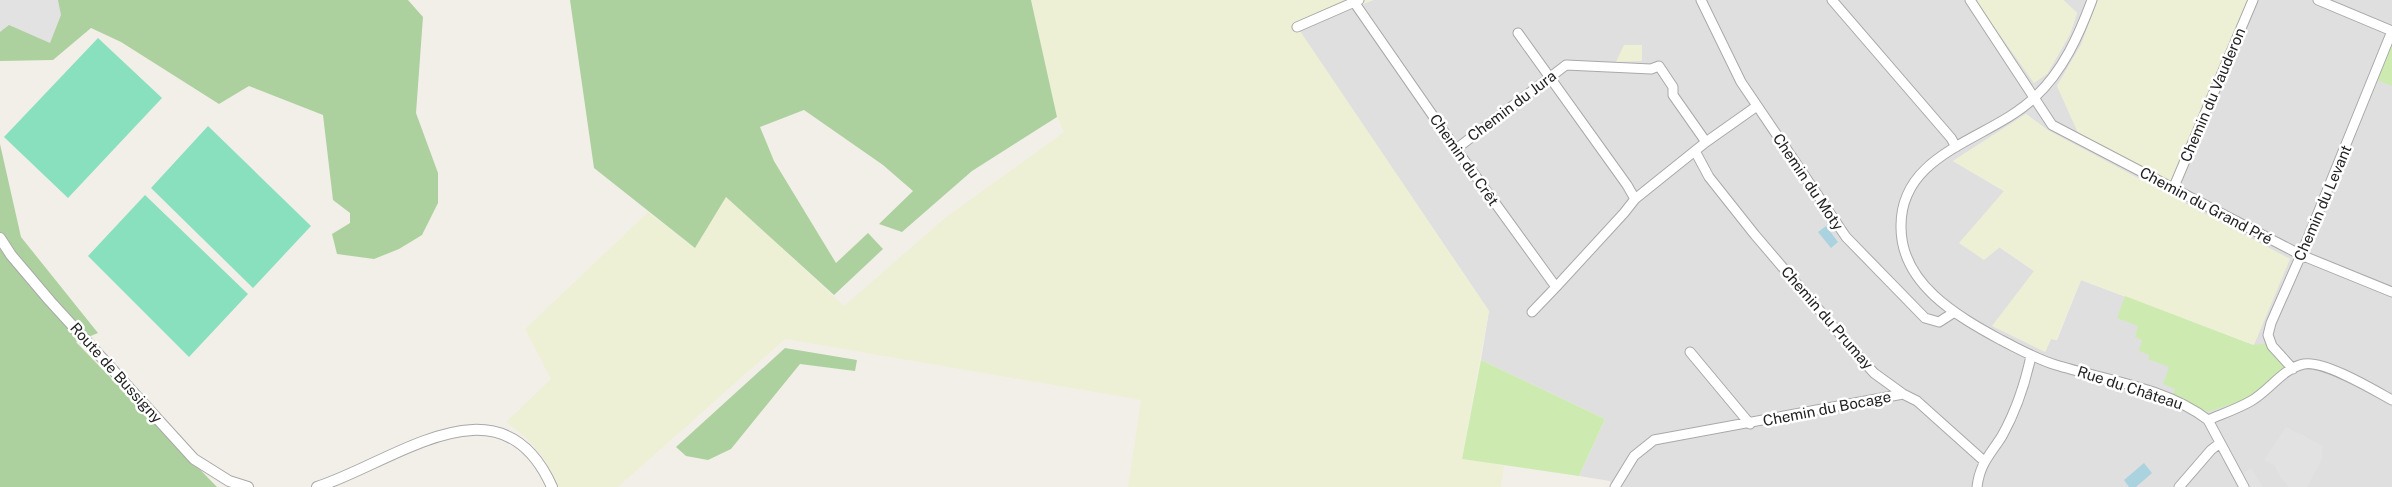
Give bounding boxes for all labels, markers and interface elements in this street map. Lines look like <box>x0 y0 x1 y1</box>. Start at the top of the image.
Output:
street label: Chemin du Vauderon <box>2177 25 2249 164</box>
street label: Chemin du Jura <box>1464 67 1559 144</box>
street label: Chemin du Crêt <box>1427 111 1502 209</box>
street label: Chemin du Moty <box>1770 130 1847 233</box>
street label: Chemin du Levant <box>2290 142 2355 263</box>
street label: Chemin du Grand Pré <box>2137 163 2275 248</box>
street label: Chemin du Prumay <box>1778 263 1877 373</box>
street label: Route de Bussigny <box>67 319 166 426</box>
street label: Rue du Château <box>2075 362 2185 413</box>
street label: Chemin du Bocage <box>1761 388 1892 429</box>

